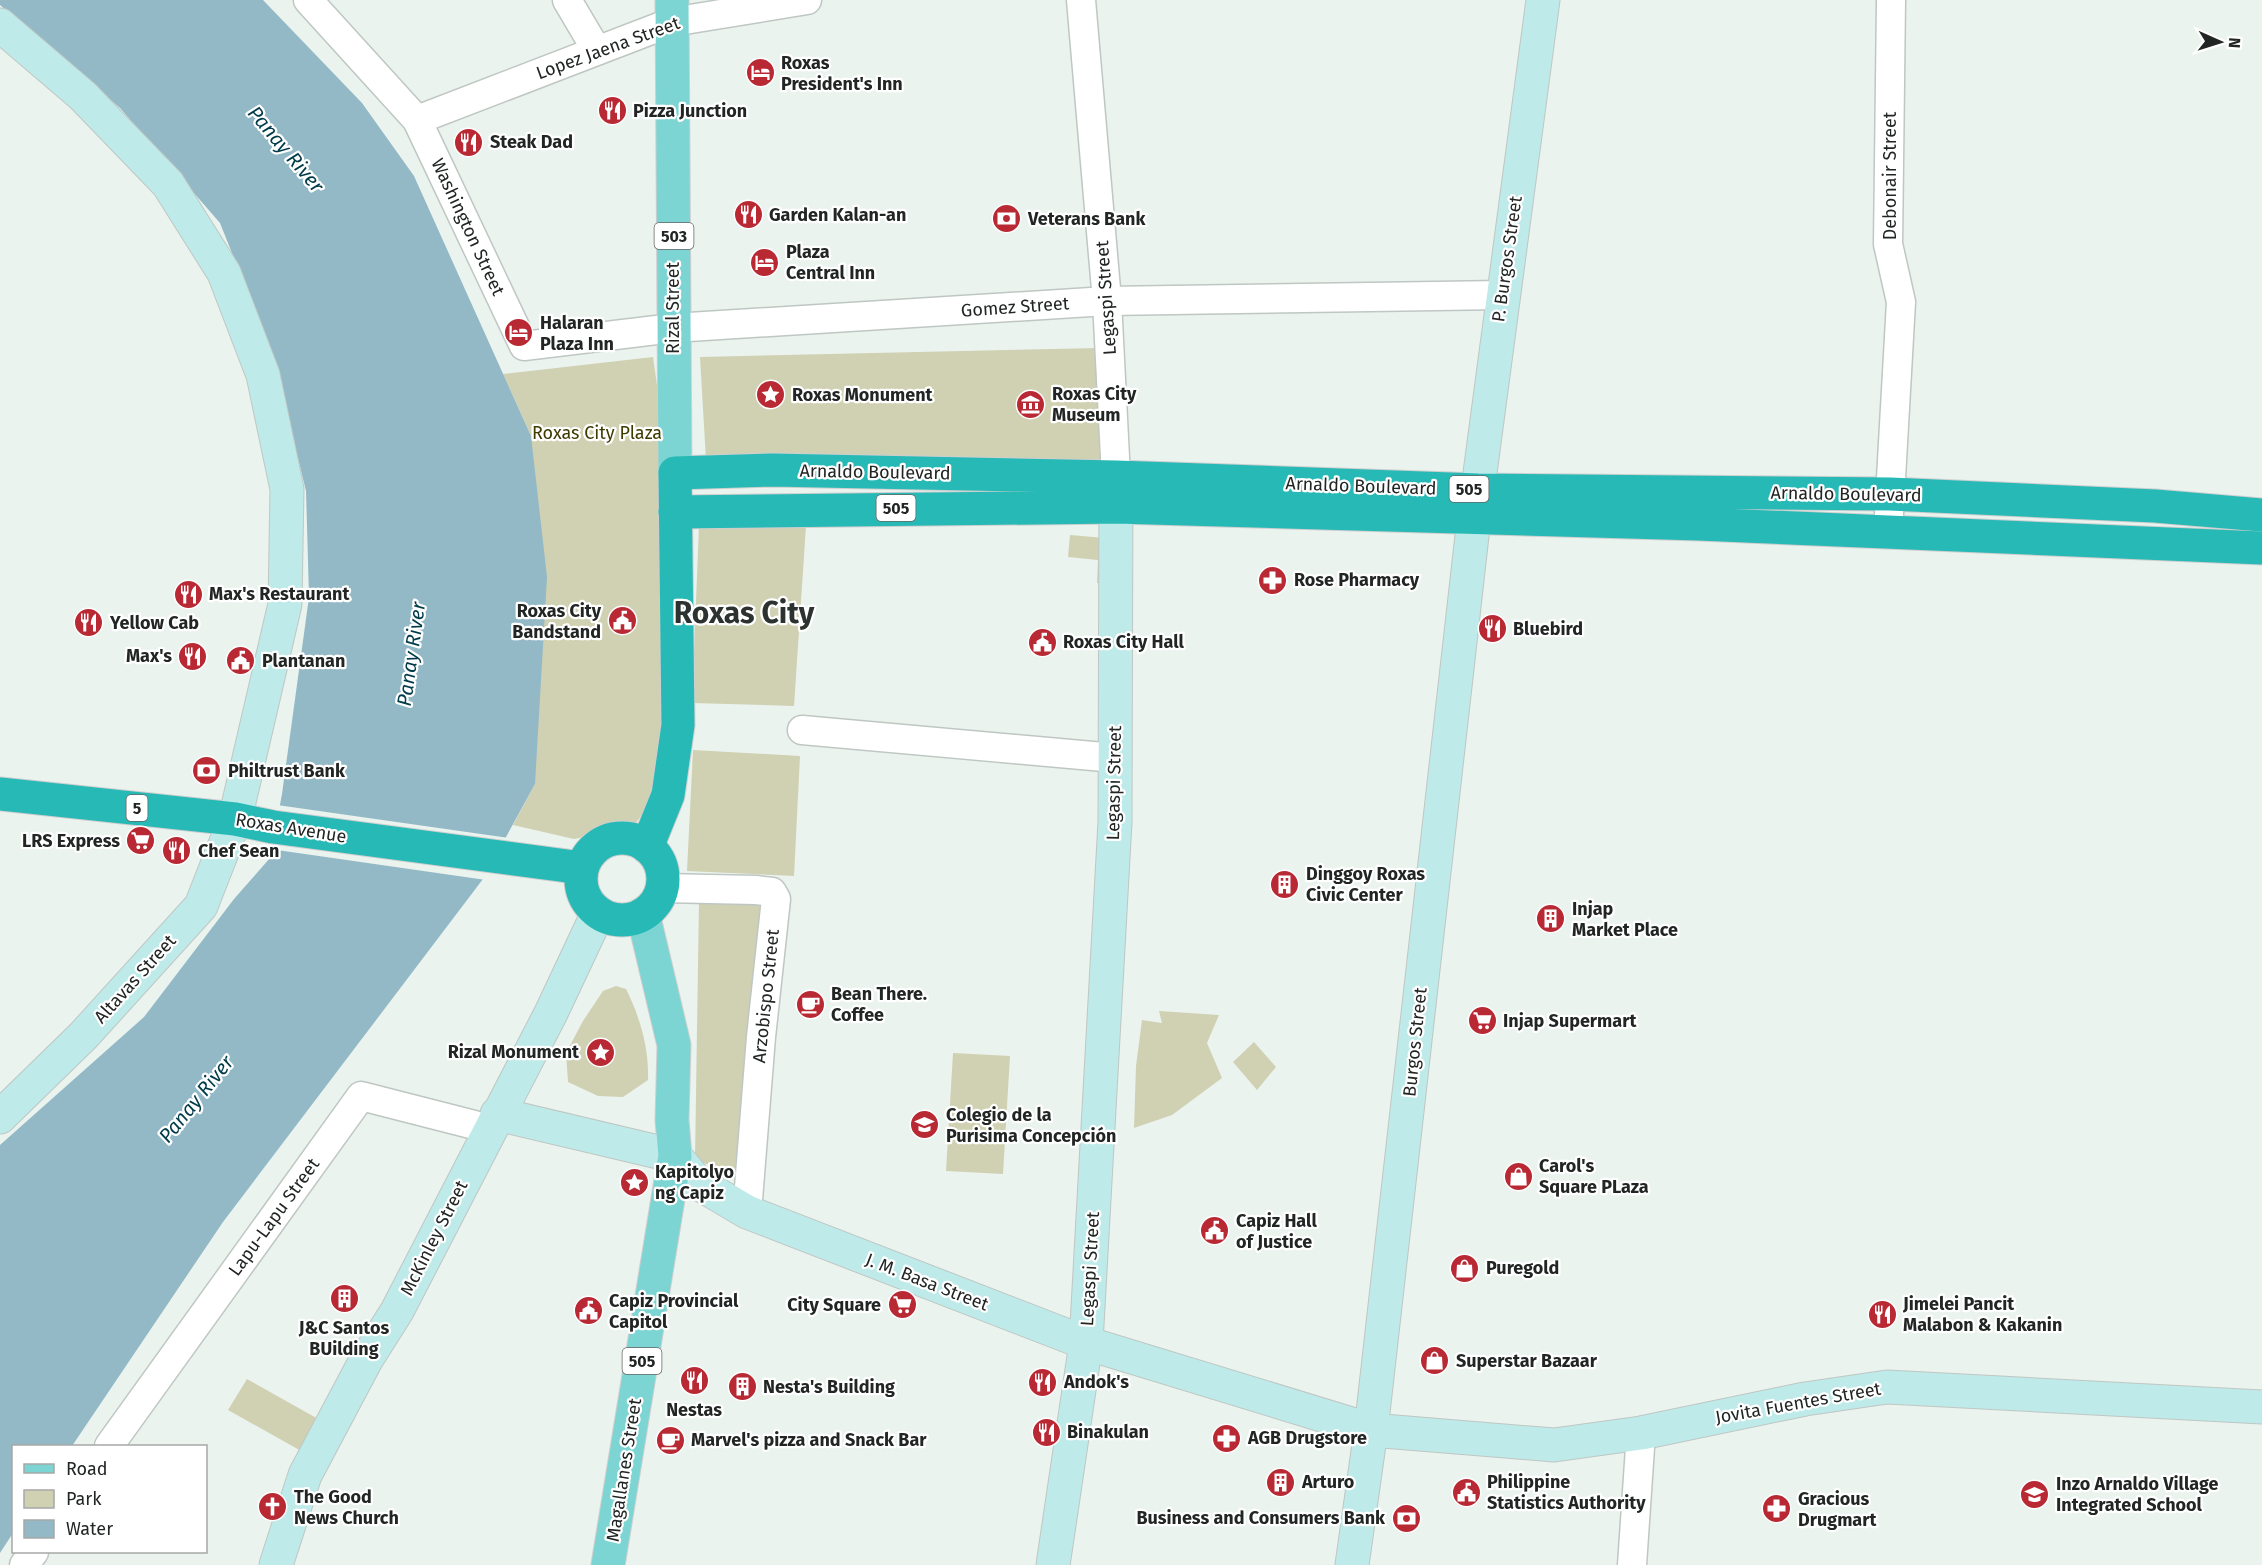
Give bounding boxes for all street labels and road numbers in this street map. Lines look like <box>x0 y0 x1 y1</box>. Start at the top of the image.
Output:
street label: Lopez Jaena Street <box>533 12 683 84</box>
street label: Debonair Street <box>1879 111 1901 240</box>
street label: Washington Street <box>427 155 510 300</box>
street label: P. Burgos Street <box>1487 194 1527 323</box>
road number: 503 <box>654 223 694 249</box>
street label: Legaspi Street <box>1091 240 1121 356</box>
street label: Rizal Street <box>662 261 684 354</box>
street label: Gomez Street <box>960 292 1070 322</box>
street label: Arnaldo Boulevard <box>799 460 951 484</box>
street label: Arnaldo Boulevard <box>1285 472 1437 500</box>
road number: 505 <box>1450 476 1488 502</box>
street label: Arnaldo Boulevard <box>1770 482 1922 506</box>
road number: 505 <box>876 495 916 521</box>
street label: Legaspi Street <box>1102 725 1126 841</box>
road number: 5 <box>126 795 148 821</box>
street label: Roxas Avenue <box>234 808 348 848</box>
street label: Arzobispo Street <box>748 928 784 1064</box>
street label: Altavas Street <box>89 930 181 1028</box>
street label: Burgos Street <box>1398 986 1432 1098</box>
street label: Lapu-Lapu Street <box>224 1153 324 1280</box>
street label: McKinley Street <box>396 1176 473 1299</box>
street label: Legaspi Street <box>1076 1211 1104 1327</box>
street label: J. M. Basa Street <box>862 1248 992 1316</box>
road number: 505 <box>622 1348 662 1374</box>
street label: Jovita Fuentes Street <box>1713 1378 1883 1428</box>
street label: Magallanes Street <box>602 1396 646 1543</box>

